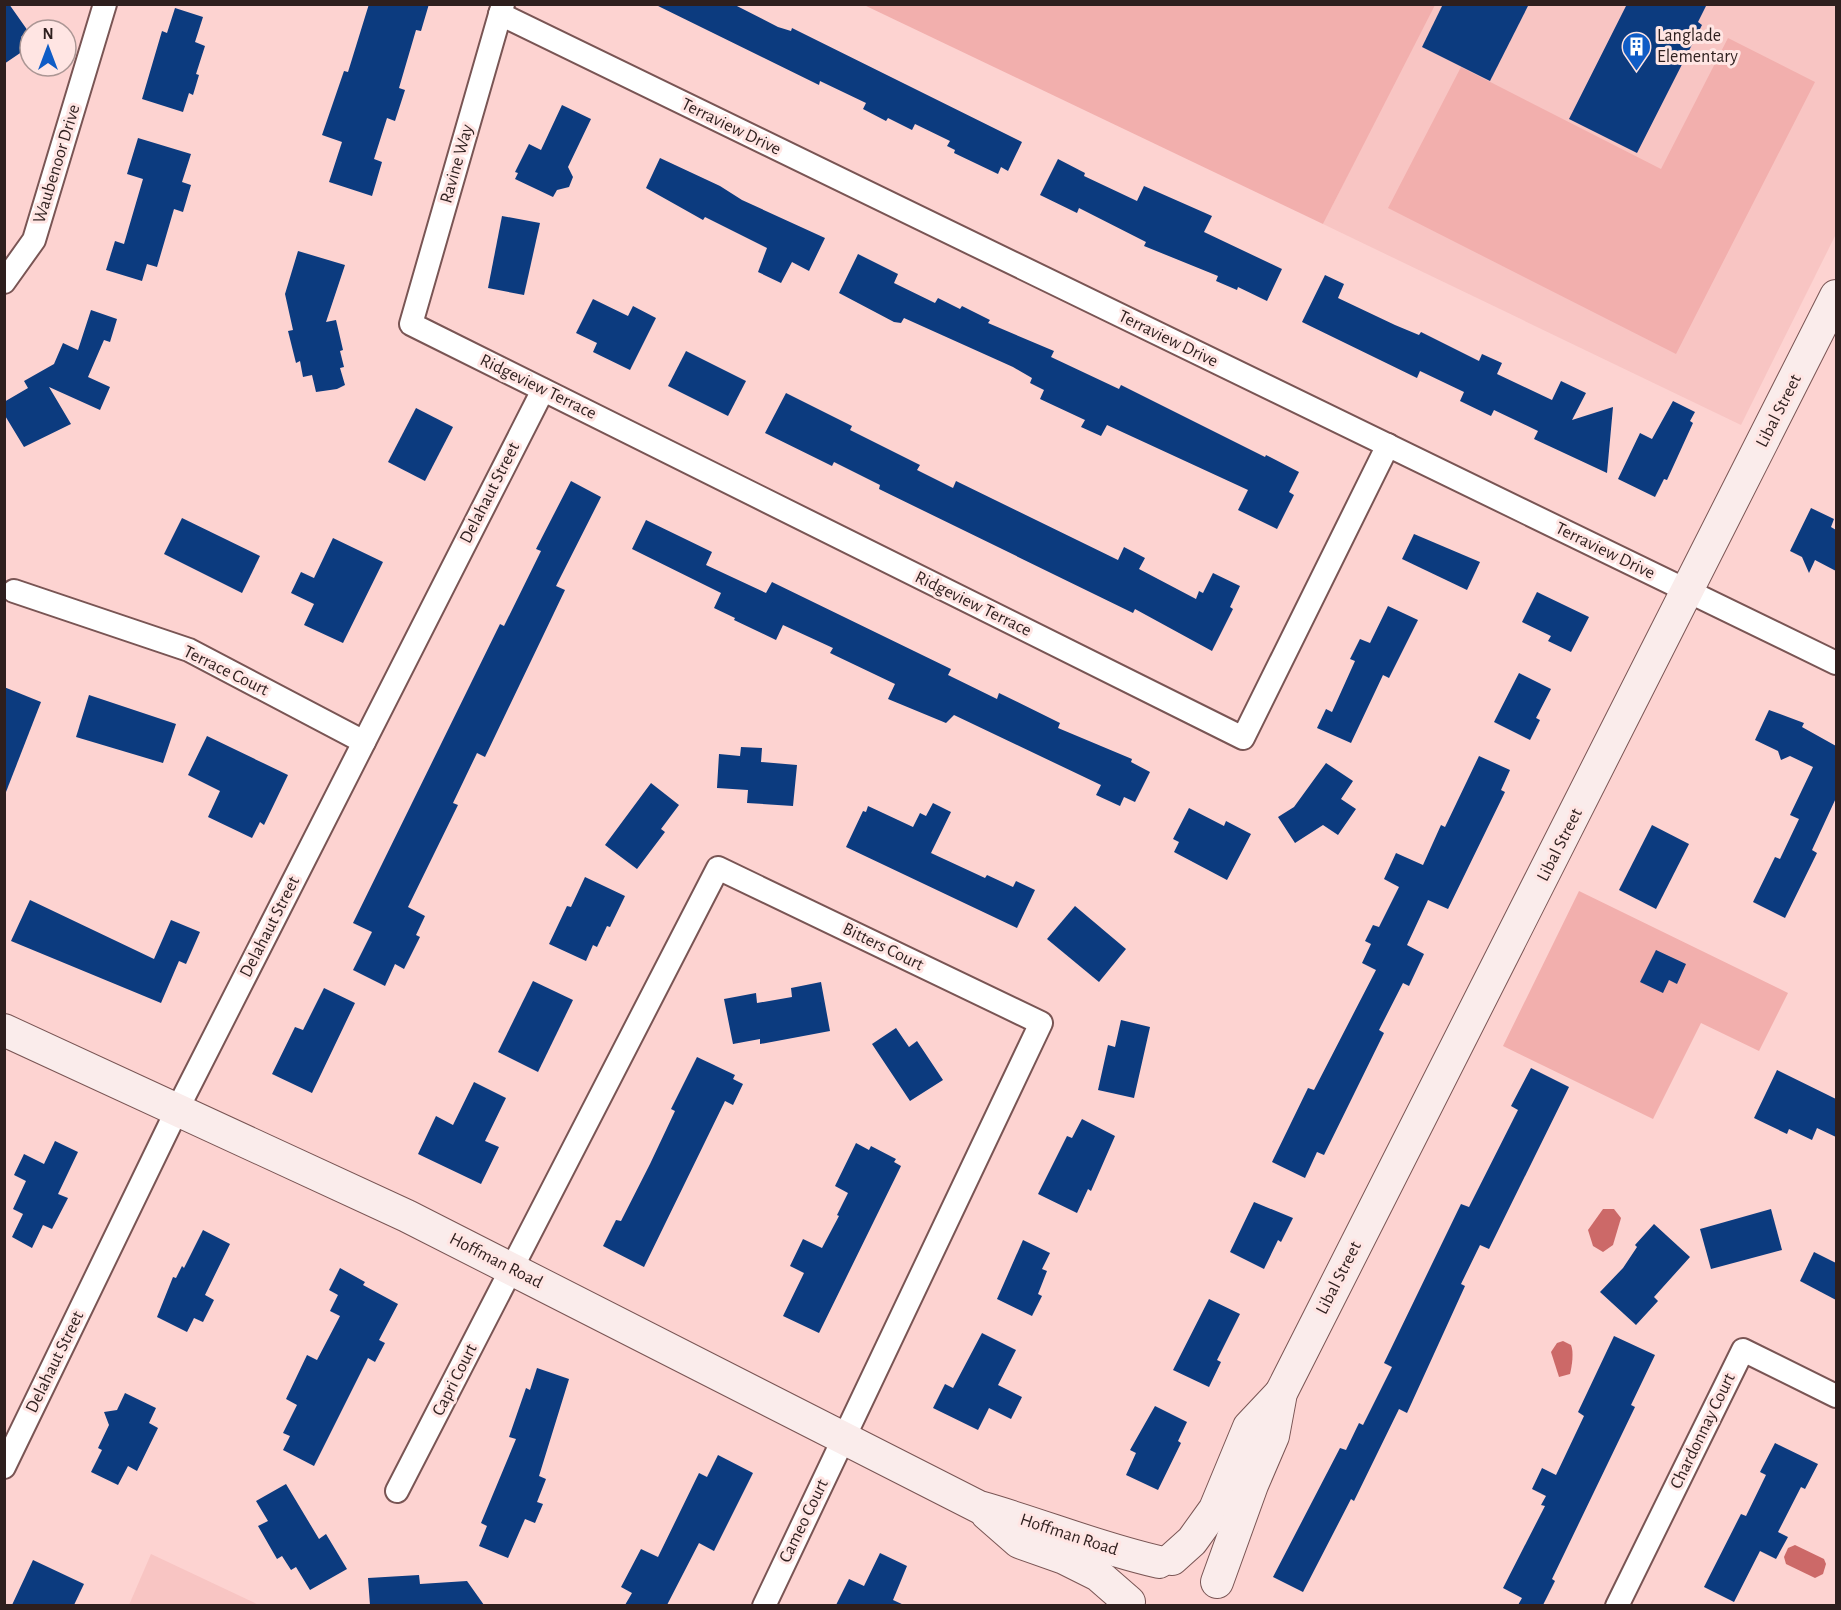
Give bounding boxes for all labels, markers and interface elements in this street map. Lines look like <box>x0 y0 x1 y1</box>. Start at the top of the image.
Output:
north arrow <box>18 18 78 78</box>
text: N <box>42 26 54 42</box>
place label: Langlade Elementary <box>1657 27 1738 66</box>
building icon: Langlade Elementary <box>1620 30 1652 72</box>
street label: Terraview Drive <box>678 95 784 159</box>
street label: Waubenoor Drive <box>30 102 84 226</box>
street label: Ravine Way <box>437 122 477 205</box>
street label: Terraview Drive <box>1115 307 1221 371</box>
street label: Ridgeview Terrace <box>477 351 599 423</box>
street label: Libal Street <box>1753 371 1805 450</box>
street label: Delahaut Street <box>457 439 523 546</box>
street label: Terraview Drive <box>1552 519 1658 583</box>
street label: Ridgeview Terrace <box>912 568 1034 640</box>
street label: Terrace Court <box>181 643 272 699</box>
street label: Libal Street <box>1534 805 1586 884</box>
street label: Delahaut Street <box>237 873 303 980</box>
street label: Bitters Court <box>840 920 926 974</box>
street label: Hoffman Road <box>447 1230 545 1292</box>
street label: Libal Street <box>1313 1238 1365 1317</box>
street label: Delahaut Street <box>23 1308 87 1416</box>
street label: Capri Court <box>429 1341 481 1419</box>
street label: Chardonnay Court <box>1667 1370 1739 1492</box>
street label: Cameo Court <box>776 1476 832 1566</box>
street label: Hoffman Road <box>1018 1511 1120 1559</box>

